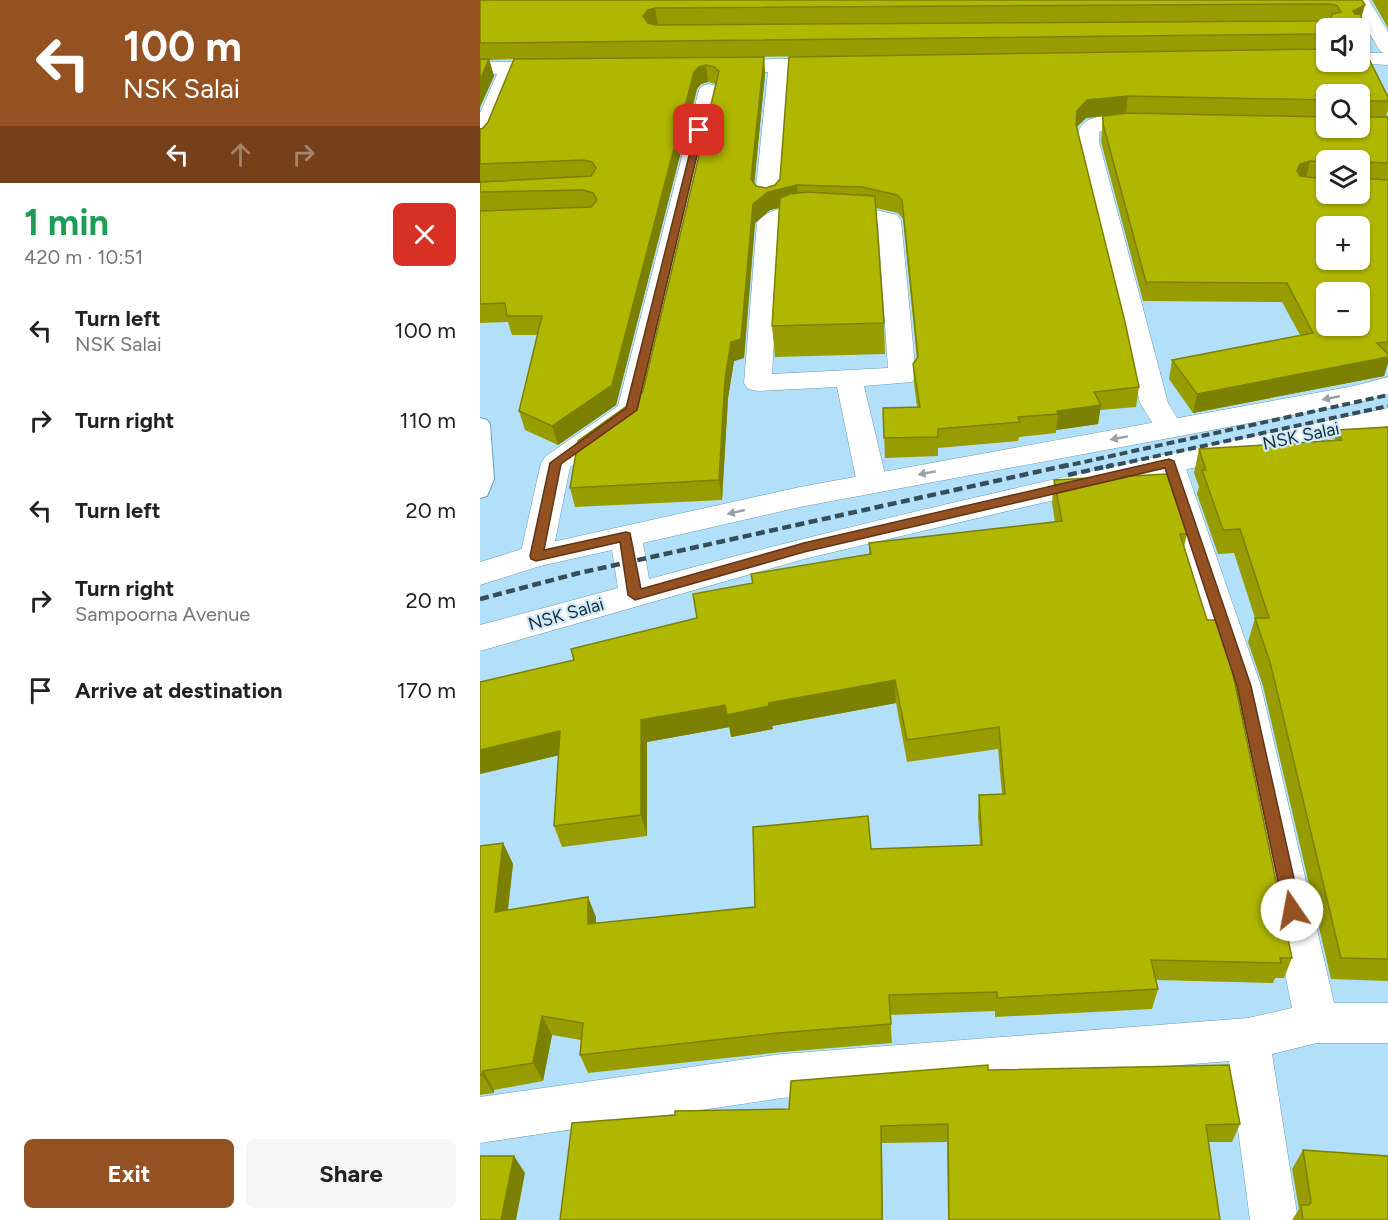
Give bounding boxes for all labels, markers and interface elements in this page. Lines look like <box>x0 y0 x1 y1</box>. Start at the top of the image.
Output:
map controls <box>1316 18 1370 336</box>
button: sound <box>1316 18 1370 72</box>
text: 100 m <box>123 21 242 72</box>
icon: left <box>24 24 102 102</box>
text: NSK Salai <box>123 72 240 105</box>
button: search <box>1316 84 1370 138</box>
pin <box>673 104 724 155</box>
icon: arrive <box>682 113 715 146</box>
icon: left <box>161 138 194 171</box>
icon: ahead <box>224 138 257 171</box>
icon: right <box>287 138 320 171</box>
button: layers <box>1316 150 1370 204</box>
text: 1 min <box>24 201 109 244</box>
button: close <box>393 203 456 266</box>
button: + <box>1316 216 1370 270</box>
text: 420 m · 10:51 <box>24 245 143 269</box>
button: − <box>1316 282 1370 336</box>
text: Turn left <box>75 305 161 332</box>
icon: left <box>24 314 57 347</box>
text: 100 m <box>395 317 456 344</box>
text: NSK Salai <box>75 332 162 356</box>
one-way arrow <box>1322 394 1341 403</box>
icon: right <box>24 404 57 437</box>
text: Turn right <box>75 407 174 434</box>
text: 110 m <box>400 407 456 434</box>
street label: NSK Salai <box>1261 417 1341 455</box>
one-way arrow <box>1109 434 1128 443</box>
one-way arrow <box>917 469 936 478</box>
icon: left <box>24 494 57 527</box>
text: Turn left <box>75 497 161 524</box>
text: 20 m <box>405 497 456 524</box>
one-way arrow <box>727 507 745 517</box>
text: Turn right <box>75 575 174 602</box>
icon: right <box>24 584 57 617</box>
text: 20 m <box>405 587 456 614</box>
street label: NSK Salai <box>525 593 607 635</box>
text: Sampoorna Avenue <box>75 602 250 626</box>
icon: arrive <box>24 674 57 707</box>
text: Arrive at destination <box>75 677 283 704</box>
text: 170 m <box>397 677 456 704</box>
position arrow <box>1260 878 1324 942</box>
button: Exit <box>24 1139 234 1208</box>
button: Share <box>246 1139 456 1208</box>

